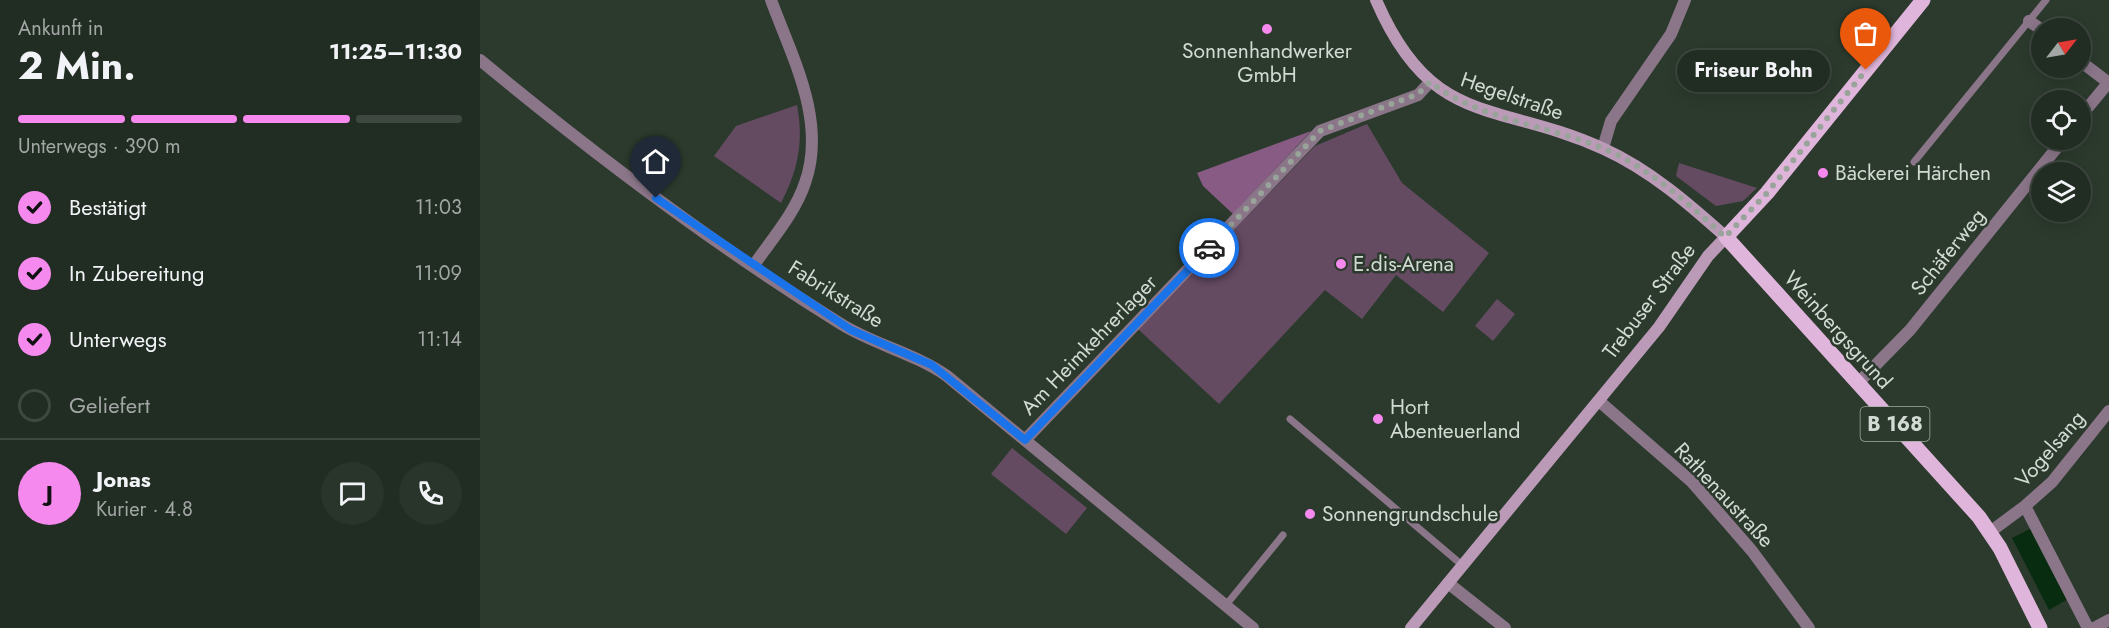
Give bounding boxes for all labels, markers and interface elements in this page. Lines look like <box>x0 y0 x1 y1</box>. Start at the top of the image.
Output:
pin <box>1840 8 1891 70</box>
text: Ankunft in <box>18 14 104 43</box>
icon: bag <box>1849 17 1882 50</box>
north arrow <box>2031 18 2091 78</box>
map controls <box>2031 18 2091 222</box>
marker: Sonnenhandwerker GmbH <box>1260 22 1274 36</box>
text: 11:25–11:30 <box>329 35 462 67</box>
place label: Sonnenhandwerker GmbH <box>1182 36 1353 90</box>
text: 2 Min. <box>18 37 136 94</box>
callout: Friseur Bohn <box>1677 49 1830 91</box>
text: Friseur Bohn <box>1694 56 1813 85</box>
street label: Hegelstraße <box>1457 64 1568 128</box>
button: locate <box>2031 90 2091 150</box>
text: Unterwegs · 390 m <box>18 132 181 161</box>
pin <box>630 136 681 198</box>
icon: home <box>639 145 672 178</box>
place label: Bäckerei Härchen <box>1835 158 1991 188</box>
button: layers <box>2031 162 2091 222</box>
marker: Bäckerei Härchen <box>1816 166 1830 180</box>
icon: check <box>18 191 51 224</box>
text: Bestätigt <box>69 191 146 223</box>
text: 11:03 <box>415 193 462 222</box>
street label: Schäferweg <box>1904 202 1992 302</box>
courier <box>1179 218 1239 278</box>
icon: car <box>1193 232 1226 265</box>
street label: Trebuser Straße <box>1595 237 1703 365</box>
place label: E.dis-Arena <box>1353 249 1454 279</box>
street label: Fabrikstraße <box>783 253 890 335</box>
icon: check <box>18 257 51 290</box>
text: In Zubereitung <box>69 257 204 289</box>
marker: E.dis-Arena <box>1334 257 1348 271</box>
text: 11:09 <box>414 259 462 288</box>
street label: Weinbergsgrund <box>1777 264 1899 396</box>
street label: Am Heimkehrerlager <box>1014 268 1165 422</box>
icon: check <box>18 323 51 356</box>
text: Unterwegs <box>69 323 167 355</box>
text: 11:14 <box>417 325 462 354</box>
text: Geliefert <box>69 389 150 421</box>
place label: Hort Abenteuerland <box>1390 392 1521 446</box>
street label: Vogelsang <box>2008 404 2092 494</box>
road number: B 168 <box>1860 407 1930 441</box>
marker: Hort Abenteuerland <box>1371 412 1385 426</box>
street label: Rathenaustraße <box>1667 436 1781 554</box>
button: chat <box>321 462 384 525</box>
button: phone <box>399 462 462 525</box>
text: Jonas <box>96 463 151 495</box>
text: J <box>46 477 53 509</box>
text: Kurier · 4.8 <box>96 495 193 524</box>
place label: Sonnengrundschule <box>1322 499 1498 529</box>
marker: Sonnengrundschule <box>1303 507 1317 521</box>

